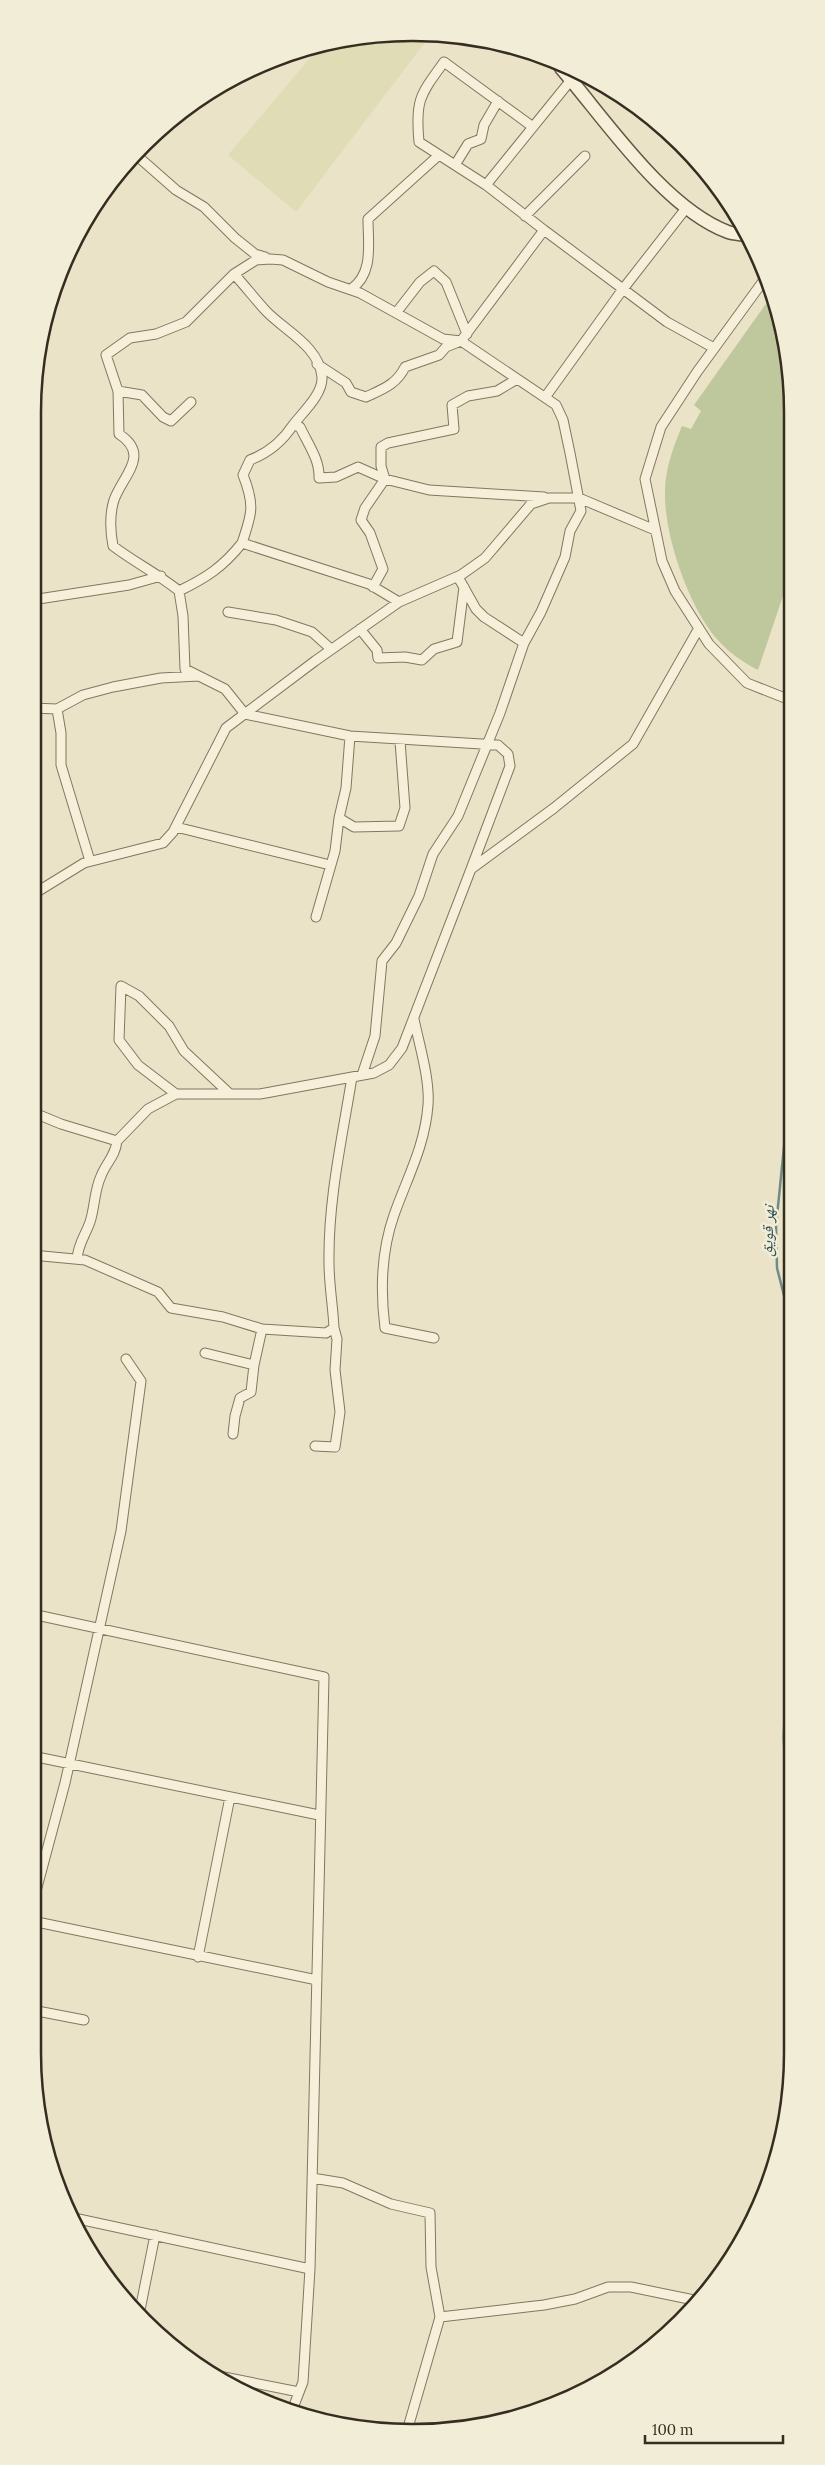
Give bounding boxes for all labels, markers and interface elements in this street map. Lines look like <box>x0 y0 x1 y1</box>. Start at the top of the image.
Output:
water label: نهر قويق <box>756 1202 779 1257</box>
scale bar <box>645 2412 782 2444</box>
text: 100 m <box>652 2420 693 2439</box>

